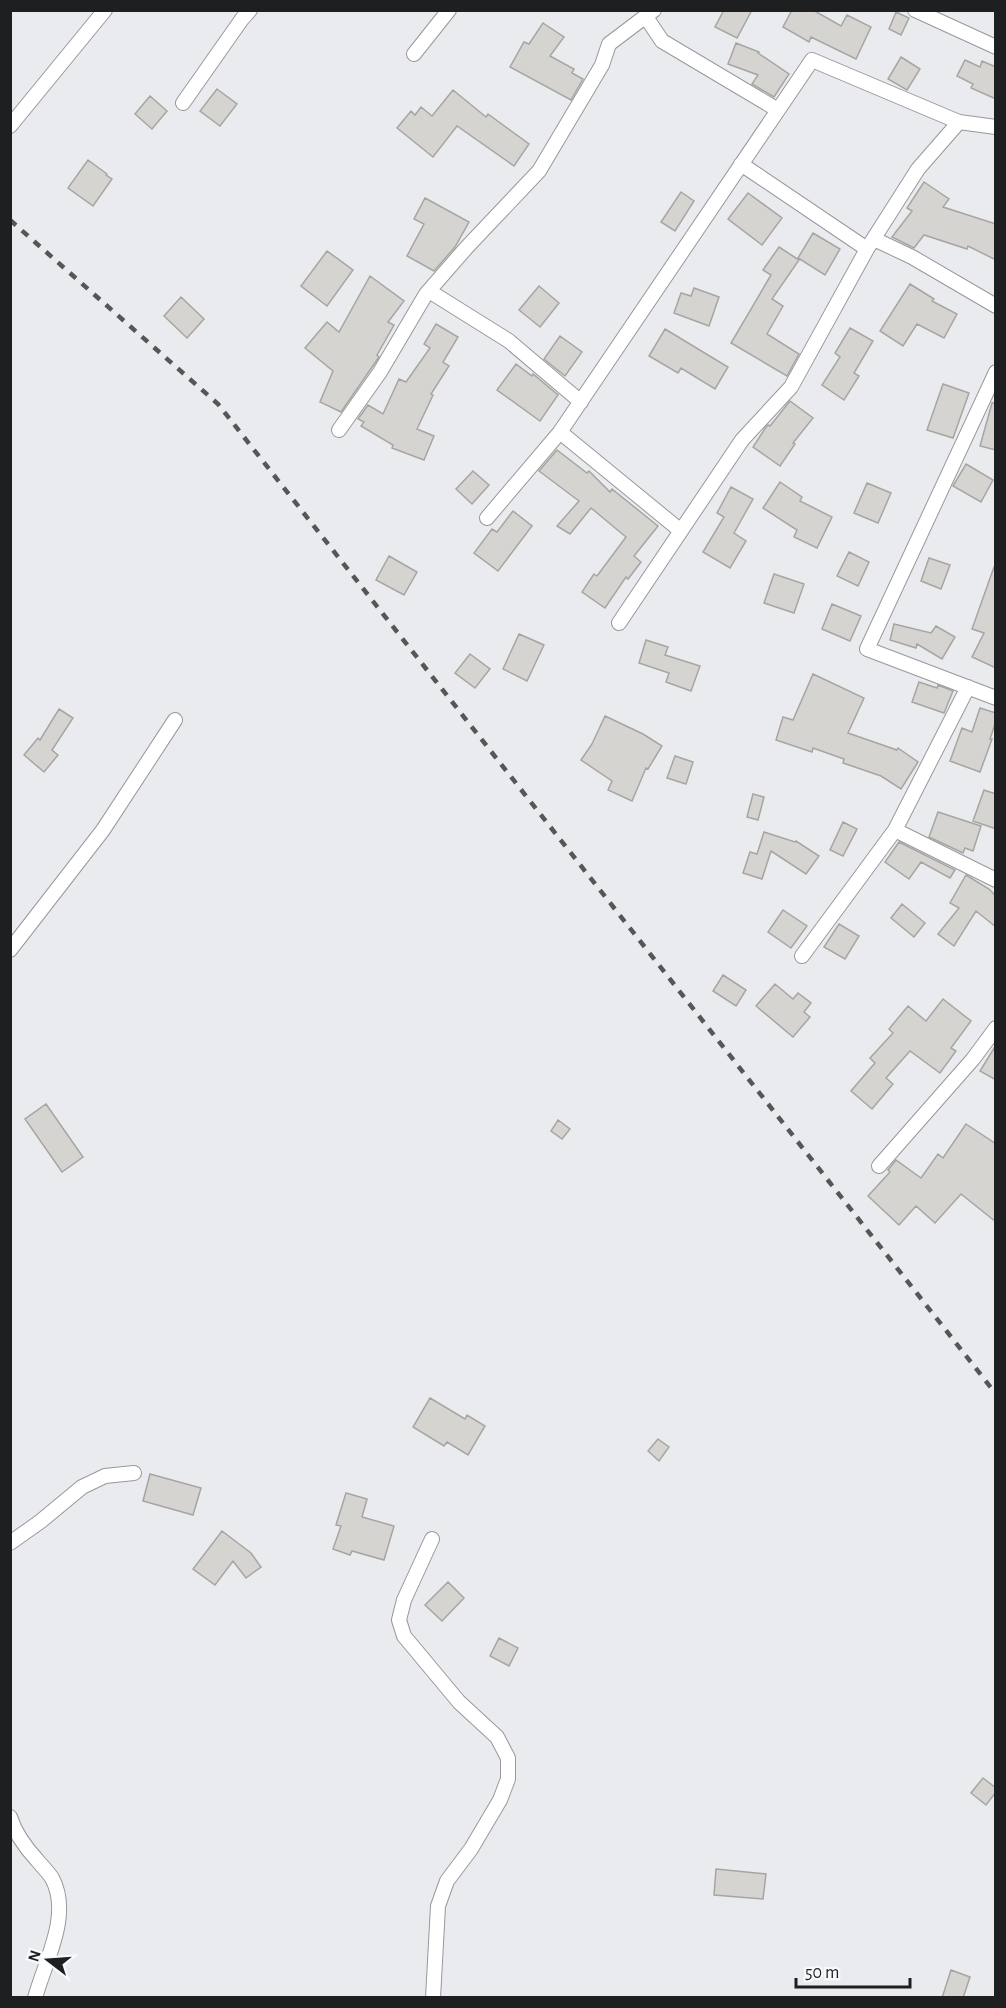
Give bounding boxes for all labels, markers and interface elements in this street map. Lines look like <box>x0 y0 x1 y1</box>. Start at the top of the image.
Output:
north arrow <box>18 1930 78 1990</box>
text: N <box>25 1948 44 1964</box>
scale bar <box>796 1951 910 1989</box>
text: 50 m <box>805 1964 839 1982</box>

